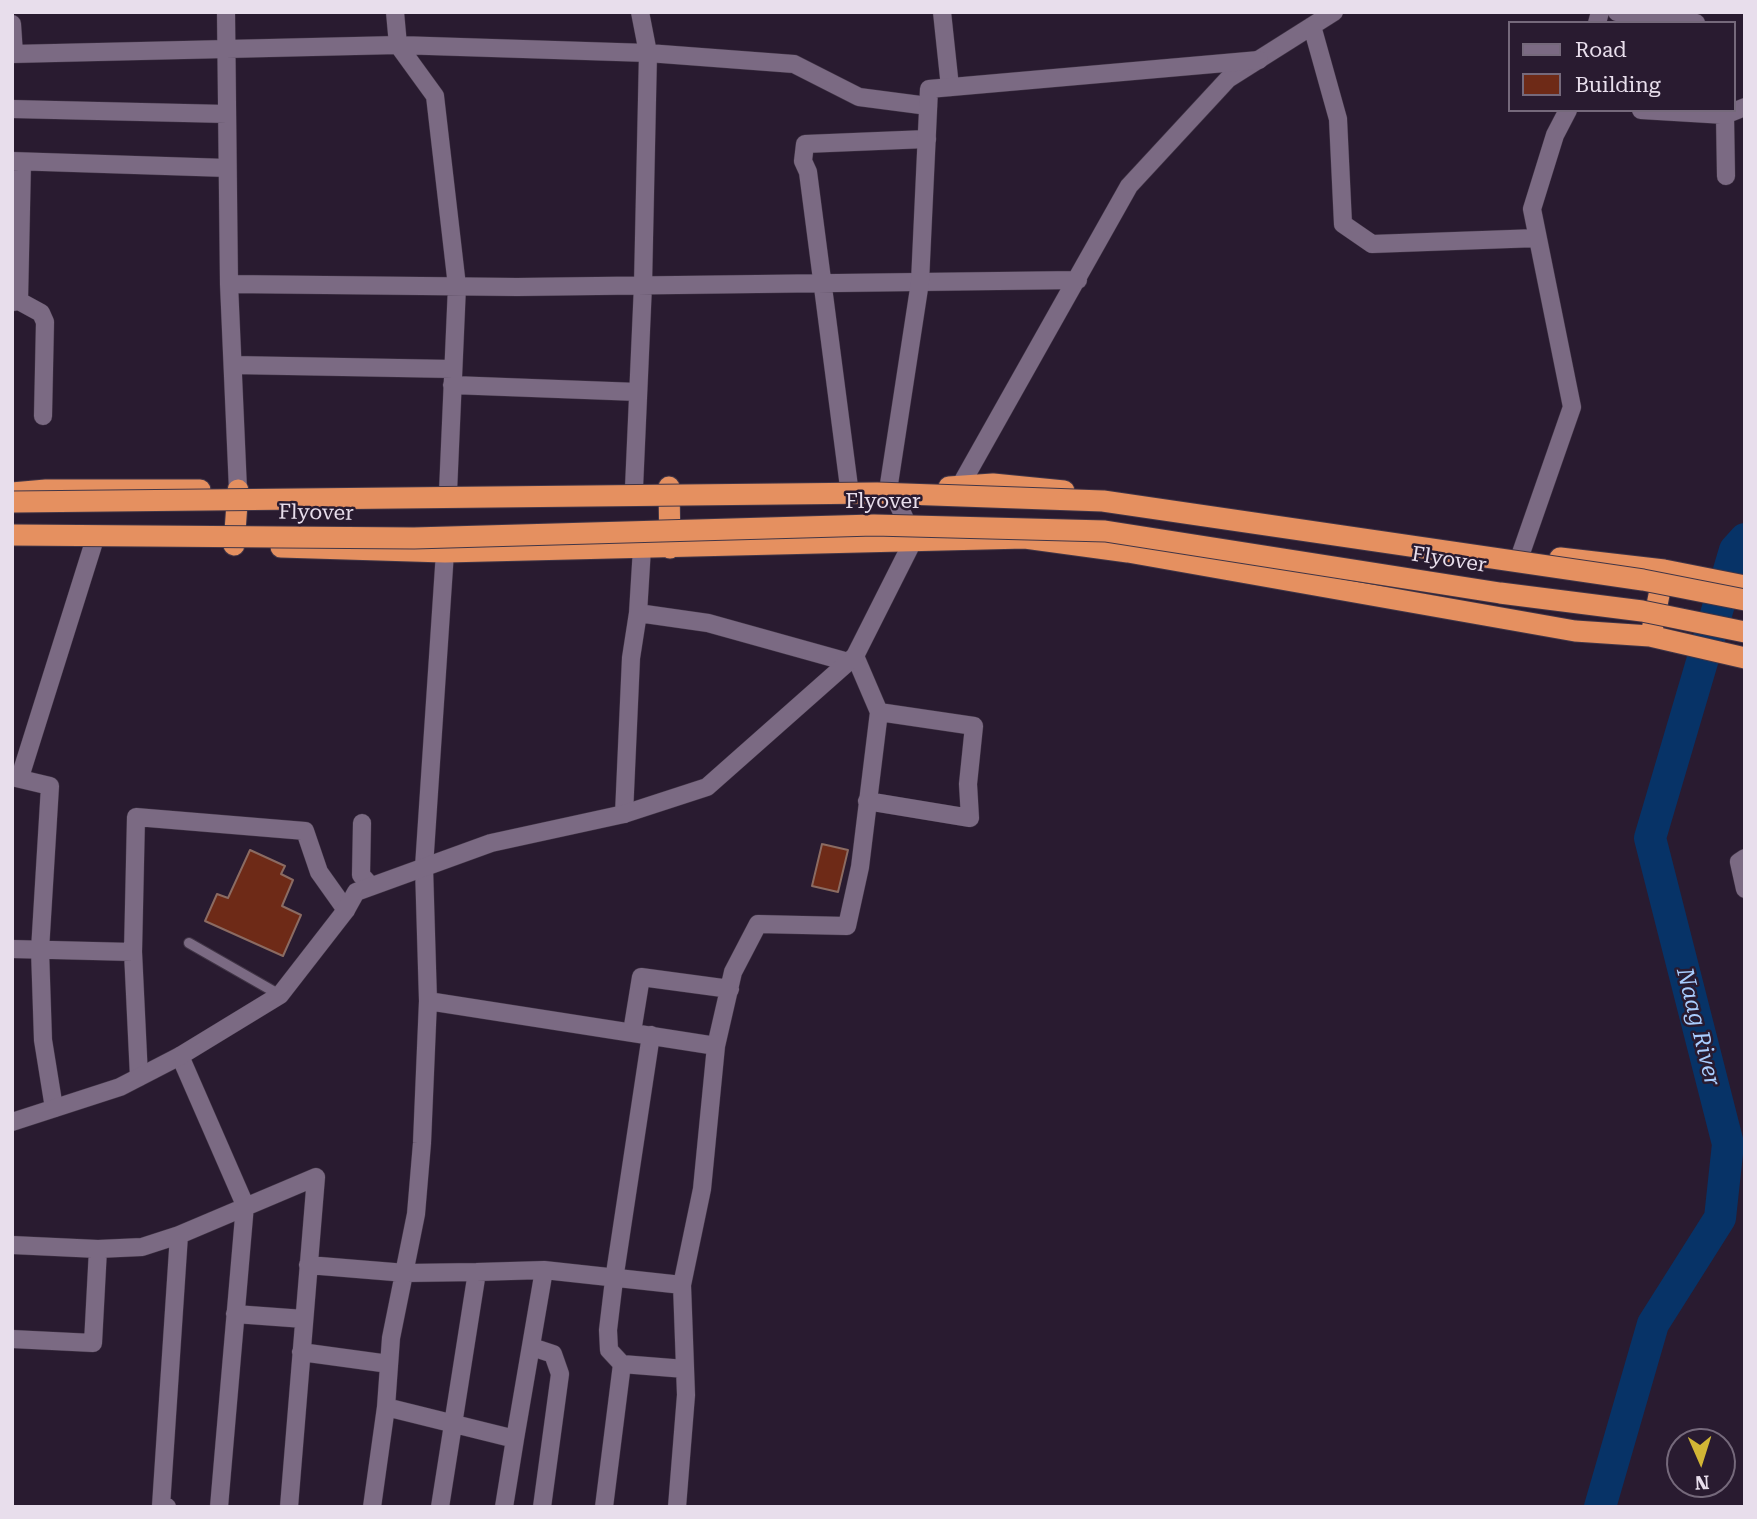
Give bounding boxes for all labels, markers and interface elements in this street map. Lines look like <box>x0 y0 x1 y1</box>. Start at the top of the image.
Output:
legend <box>1508 21 1736 112</box>
text: Road <box>1575 38 1627 62</box>
text: Building <box>1575 73 1661 97</box>
street label: Flyover <box>845 489 921 515</box>
street label: Flyover <box>278 500 354 526</box>
street label: Flyover <box>1410 542 1488 578</box>
water label: Naag River <box>1670 965 1726 1089</box>
north arrow <box>1666 1428 1736 1498</box>
text: N <box>1694 1471 1710 1494</box>

